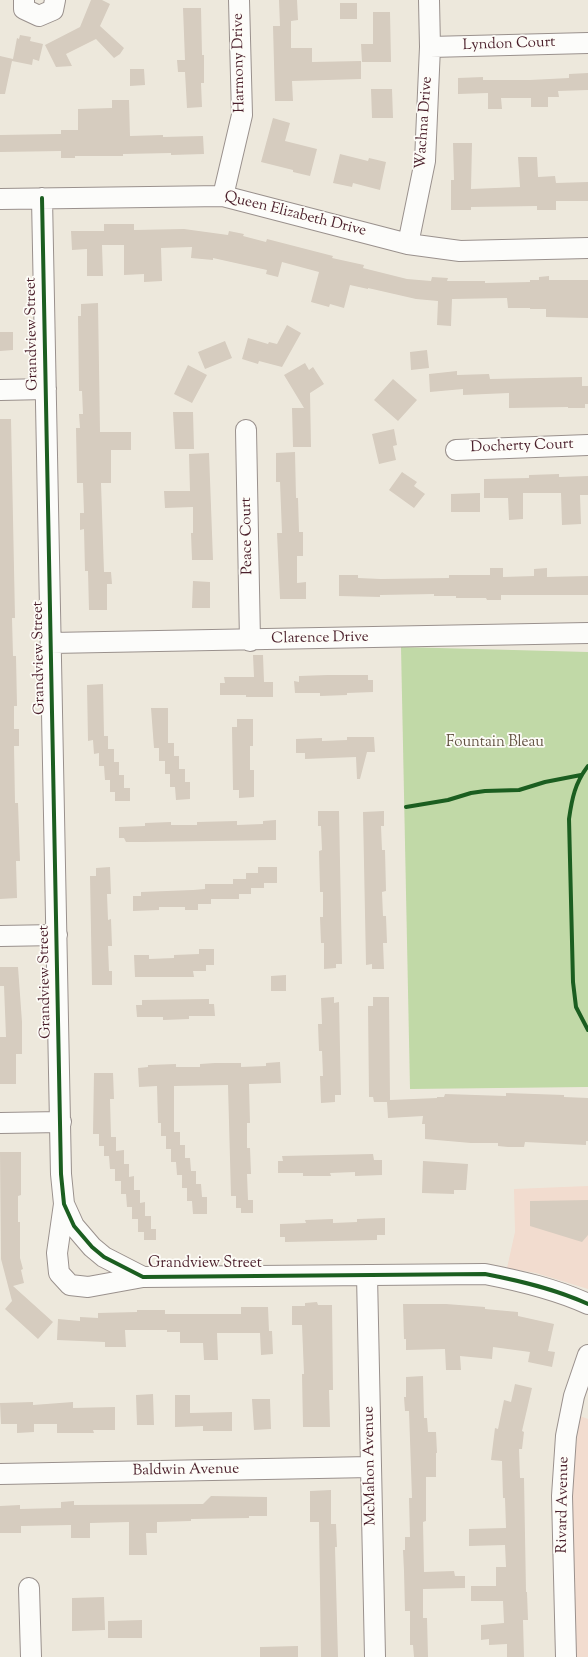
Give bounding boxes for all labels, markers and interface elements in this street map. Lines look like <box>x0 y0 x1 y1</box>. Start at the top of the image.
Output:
street label: Harmony Drive <box>230 13 250 113</box>
street label: Lyndon Court <box>462 34 556 56</box>
street label: Wachna Drive <box>413 76 437 170</box>
street label: Queen Elizabeth Drive <box>222 189 368 241</box>
street label: Grandview Street <box>23 277 43 391</box>
street label: Docherty Court <box>470 436 574 458</box>
street label: Peace Court <box>238 497 258 575</box>
street label: Grandview Street <box>30 601 50 715</box>
street label: Clarence Drive <box>271 629 369 649</box>
park label: Fountain Bleau <box>446 734 544 752</box>
street label: Grandview Street <box>36 925 56 1039</box>
street label: Grandview Street <box>148 1255 262 1273</box>
street label: McMahon Avenue <box>361 1406 381 1526</box>
street label: Rivard Avenue <box>554 1456 574 1554</box>
street label: Baldwin Avenue <box>133 1461 239 1481</box>

